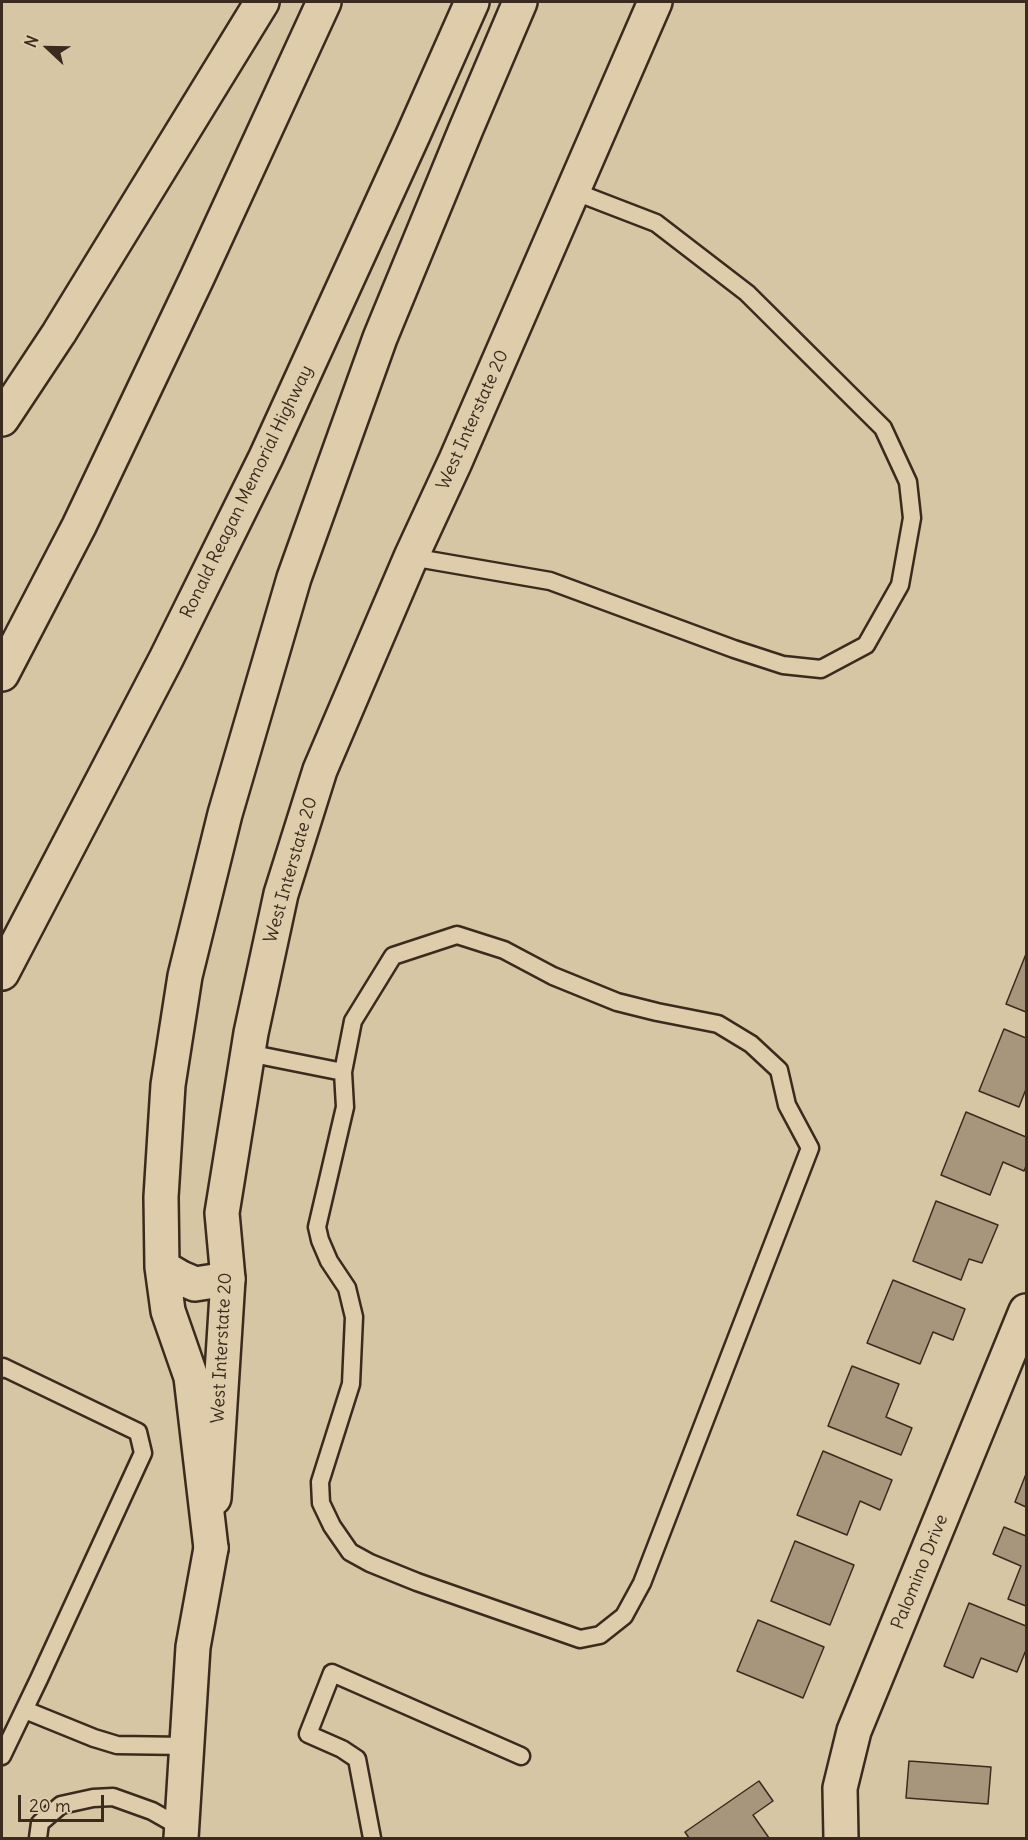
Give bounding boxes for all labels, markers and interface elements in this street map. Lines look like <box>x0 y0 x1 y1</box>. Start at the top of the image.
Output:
north arrow <box>18 18 78 78</box>
text: N <box>20 32 43 50</box>
street label: West Interstate 20 <box>432 347 514 493</box>
street label: Ronald Reagan Memorial Highway <box>176 362 318 622</box>
street label: West Interstate 20 <box>260 794 322 946</box>
street label: West Interstate 20 <box>207 1272 237 1424</box>
street label: Palomino Drive <box>887 1511 953 1633</box>
scale bar <box>21 1783 106 1821</box>
text: 20 m <box>29 1794 71 1817</box>

